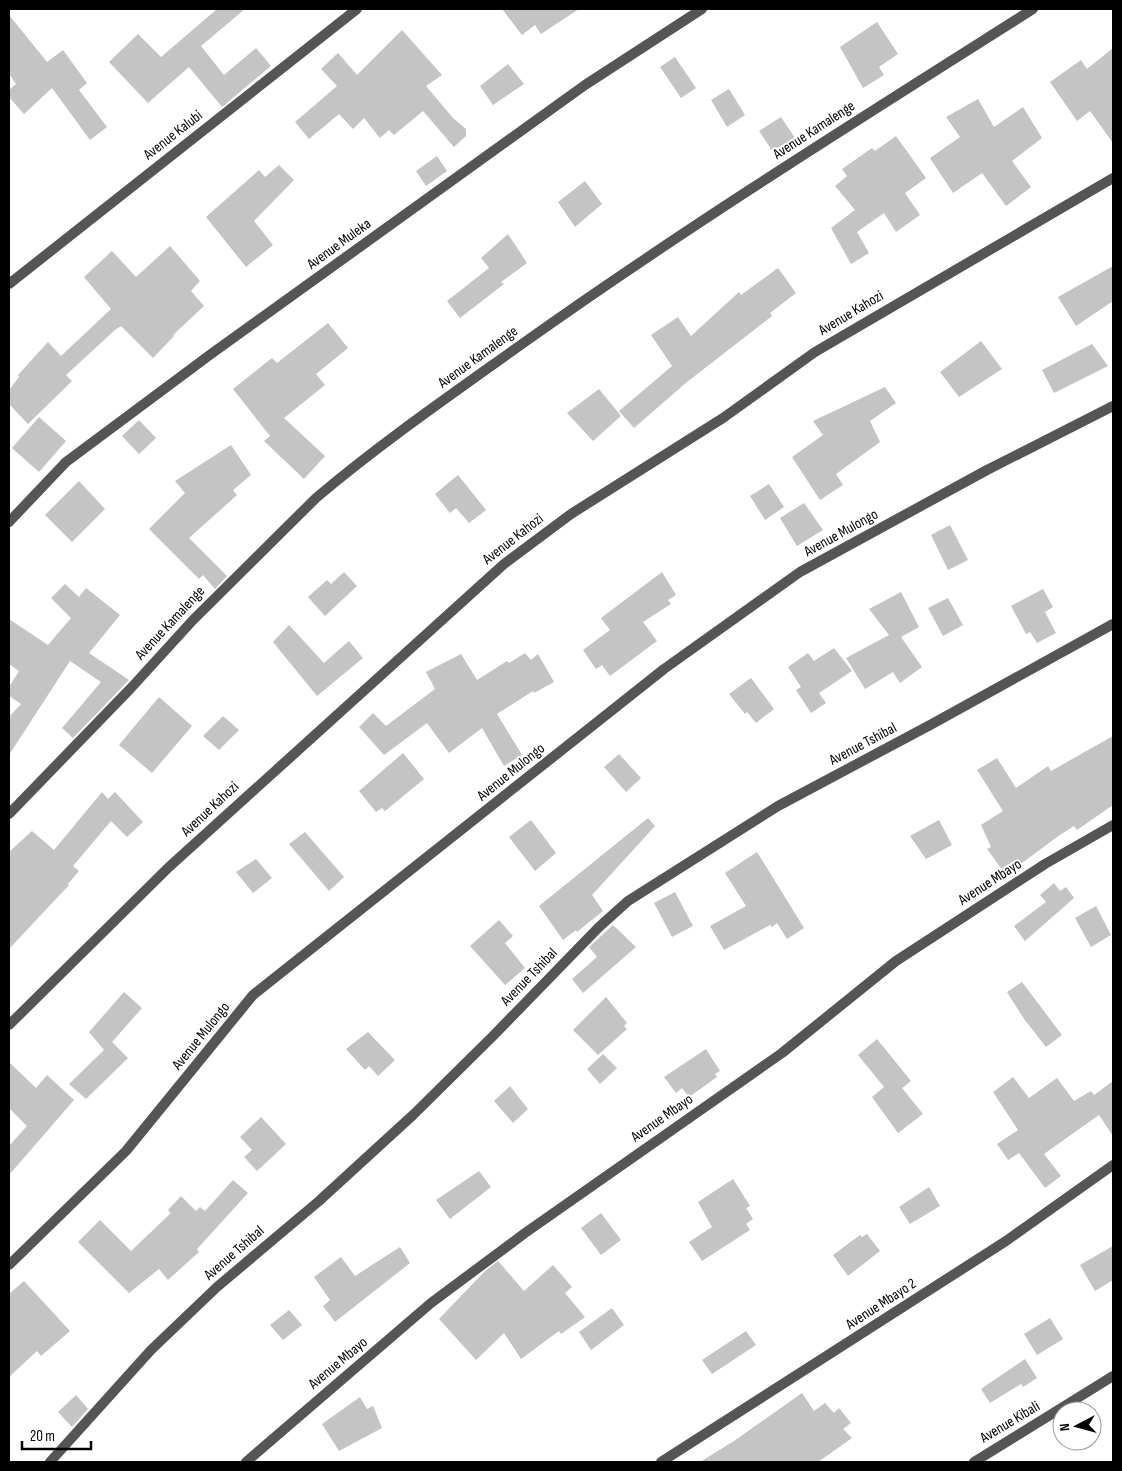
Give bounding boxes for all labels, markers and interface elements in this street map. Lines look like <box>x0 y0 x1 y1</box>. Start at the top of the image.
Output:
street label: Avenue Kamalenge <box>769 96 859 164</box>
street label: Avenue Kalubi <box>139 106 206 165</box>
street label: Avenue Muleka <box>302 214 375 274</box>
street label: Avenue Kahozi <box>814 286 887 340</box>
street label: Avenue Kamalenge <box>434 322 522 393</box>
street label: Avenue Mulongo <box>800 505 881 562</box>
street label: Avenue Kahozi <box>478 509 547 569</box>
street label: Avenue Kamalenge <box>130 582 209 665</box>
street label: Avenue Tshibal <box>825 718 900 770</box>
street label: Avenue Mulongo <box>472 739 549 806</box>
street label: Avenue Kahozi <box>176 777 243 841</box>
street label: Avenue Mbayo <box>954 854 1025 910</box>
street label: Avenue Tshibal <box>496 944 561 1011</box>
street label: Avenue Mulongo <box>167 998 234 1075</box>
street label: Avenue Mbayo <box>626 1090 697 1147</box>
street label: Avenue Tshibal <box>199 1222 268 1285</box>
street label: Avenue Mbayo 2 <box>841 1274 920 1334</box>
street label: Avenue Mbayo <box>304 1333 372 1394</box>
street label: Avenue Kibali <box>976 1397 1044 1448</box>
north arrow <box>1052 1401 1102 1451</box>
scale bar <box>22 1418 91 1450</box>
text: N <box>1056 1423 1073 1432</box>
text: 20 m <box>30 1427 55 1446</box>

